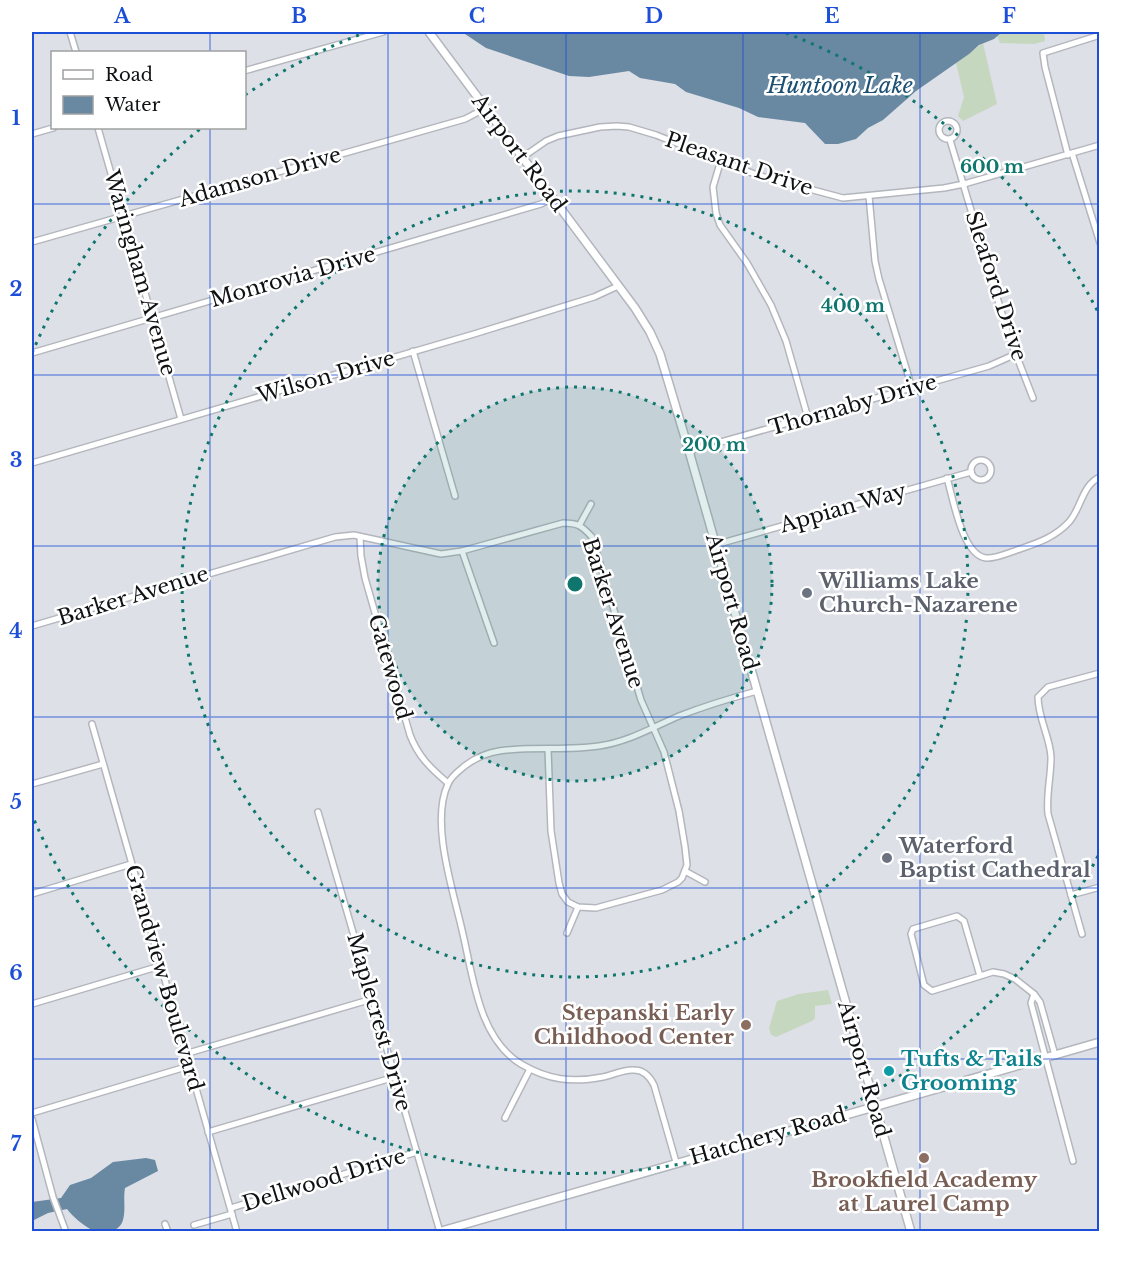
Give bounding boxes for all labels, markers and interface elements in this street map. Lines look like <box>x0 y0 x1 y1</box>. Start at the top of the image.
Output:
text: A <box>113 4 131 28</box>
text: B <box>291 4 307 28</box>
text: C <box>469 4 485 28</box>
text: D <box>645 4 663 28</box>
text: E <box>824 4 840 28</box>
text: F <box>1002 4 1016 28</box>
legend <box>51 51 246 129</box>
text: Road <box>105 64 153 86</box>
water label: Huntoon Lake <box>766 72 913 99</box>
street label: Airport Road <box>466 88 572 217</box>
text: Water <box>104 94 161 116</box>
text: 1 <box>12 106 21 130</box>
street label: Pleasant Drive <box>662 127 816 201</box>
street label: Adamson Drive <box>175 141 344 213</box>
text: 600 m <box>960 156 1024 178</box>
street label: Waringham Avenue <box>98 166 182 379</box>
street label: Sleaford Drive <box>960 208 1032 364</box>
street label: Monrovia Drive <box>207 241 379 313</box>
text: 2 <box>9 277 23 301</box>
text: 400 m <box>821 295 885 317</box>
street label: Wilson Drive <box>253 345 398 409</box>
street label: Thornaby Drive <box>766 369 940 441</box>
text: 200 m <box>682 434 746 456</box>
text: 3 <box>10 448 22 472</box>
street label: Appian Way <box>776 477 910 539</box>
street label: Airport Road <box>700 530 764 673</box>
street label: Barker Avenue <box>576 535 650 691</box>
street label: Barker Avenue <box>54 561 212 631</box>
place label: Williams Lake Church-Nazarene <box>818 568 1018 618</box>
centre of rings <box>565 574 585 594</box>
marker: Williams Lake Church-Nazarene <box>800 586 814 600</box>
street label: Gatewood <box>363 611 417 723</box>
text: 4 <box>9 619 23 643</box>
text: 5 <box>10 790 22 814</box>
place label: Waterford Baptist Cathedral <box>898 833 1091 883</box>
marker: Waterford Baptist Cathedral <box>880 851 894 865</box>
street label: Grandview Boulevard <box>119 862 209 1094</box>
street label: Maplecrest Drive <box>341 930 417 1114</box>
text: 6 <box>9 961 23 985</box>
street label: Airport Road <box>832 997 896 1140</box>
place label: Stepanski Early Childhood Center <box>534 1000 735 1050</box>
marker: Stepanski Early Childhood Center <box>739 1018 753 1032</box>
place label: Tufts & Tails Grooming <box>901 1046 1043 1096</box>
marker: Tufts & Tails Grooming <box>882 1064 896 1078</box>
street label: Hatchery Road <box>687 1101 849 1171</box>
text: 7 <box>11 1132 22 1156</box>
street label: Dellwood Drive <box>239 1143 409 1217</box>
marker: Brookfield Academy at Laurel Camp <box>917 1151 931 1165</box>
place label: Brookfield Academy at Laurel Camp <box>811 1167 1037 1217</box>

